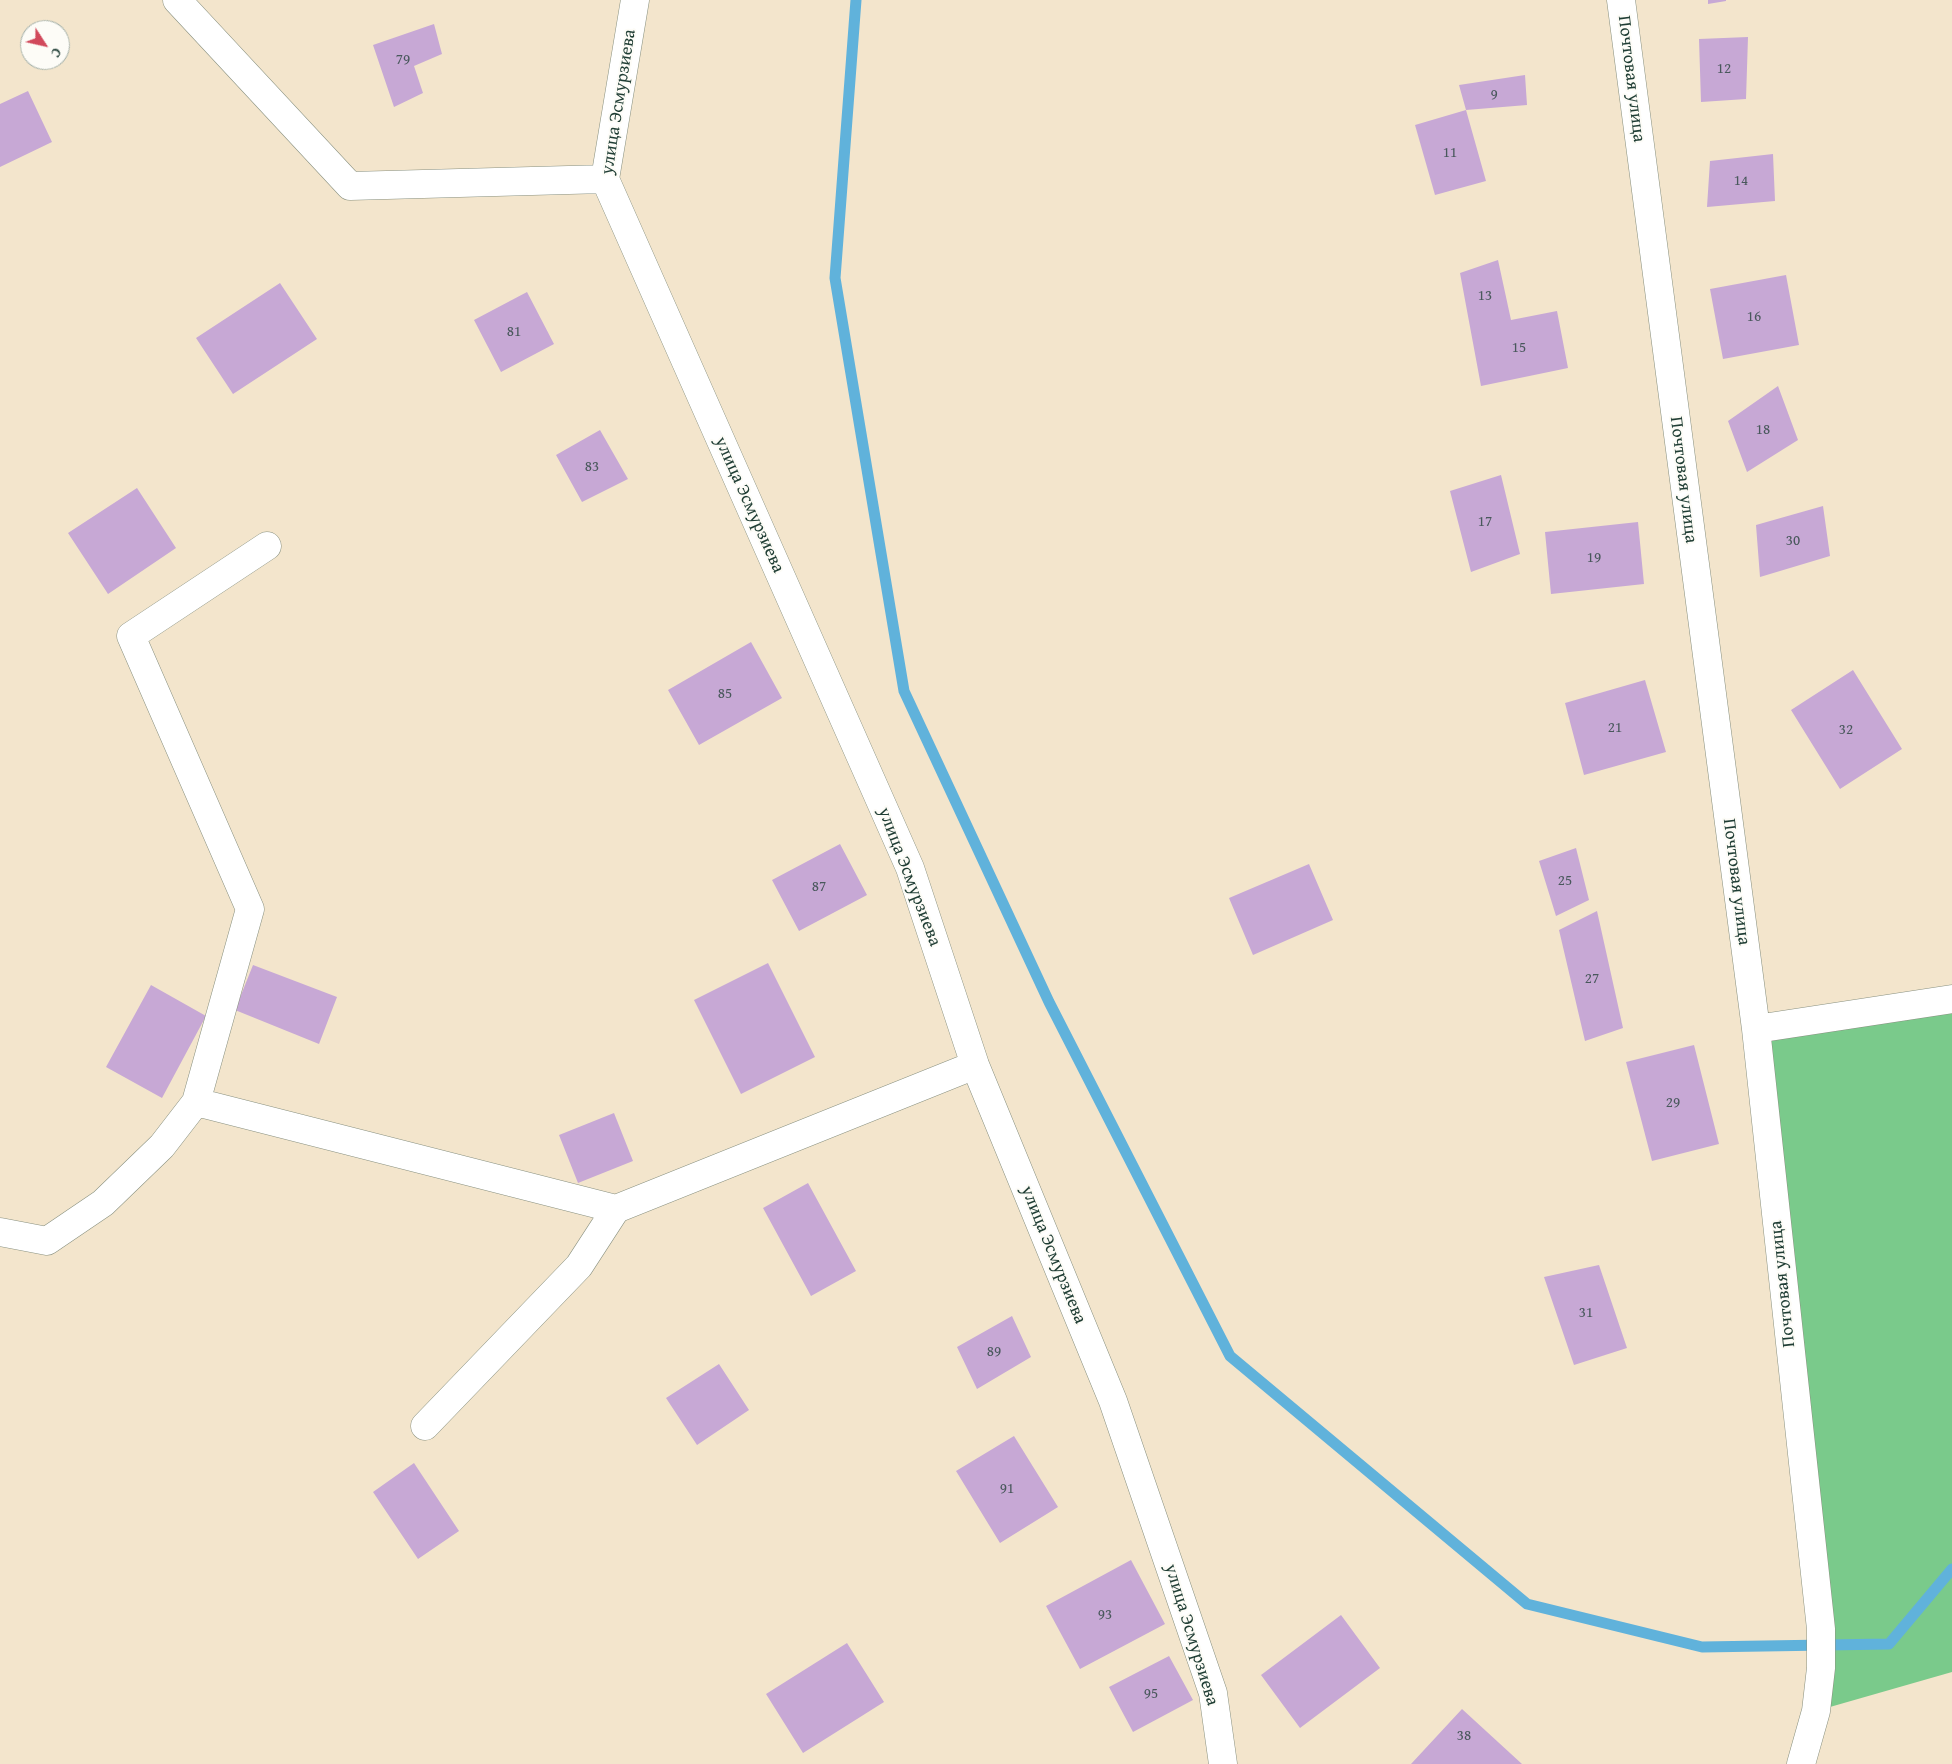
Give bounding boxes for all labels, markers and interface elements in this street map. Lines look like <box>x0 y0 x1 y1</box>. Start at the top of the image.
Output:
street label: Почтовая улица <box>1613 15 1649 143</box>
north arrow <box>20 20 70 70</box>
street label: улица Эсмурзиева <box>597 28 641 176</box>
text: С <box>46 44 67 62</box>
house number: 79 <box>396 51 410 69</box>
house number: 12 <box>1717 60 1731 78</box>
house number: 9 <box>1490 86 1498 104</box>
house number: 11 <box>1443 144 1457 162</box>
house number: 14 <box>1734 172 1748 190</box>
house number: 13 <box>1478 287 1492 305</box>
house number: 16 <box>1747 308 1761 326</box>
house number: 81 <box>507 323 521 341</box>
house number: 15 <box>1512 339 1526 357</box>
street label: Почтовая улица <box>1665 416 1701 544</box>
house number: 18 <box>1756 421 1770 439</box>
street label: улица Эсмурзиева <box>709 434 789 576</box>
house number: 83 <box>585 458 599 476</box>
house number: 17 <box>1478 513 1492 531</box>
house number: 30 <box>1786 532 1800 550</box>
house number: 19 <box>1587 549 1601 567</box>
house number: 85 <box>718 685 732 703</box>
house number: 21 <box>1608 719 1622 737</box>
house number: 32 <box>1839 721 1853 739</box>
street label: улица Эсмурзиева <box>873 805 945 949</box>
street label: Почтовая улица <box>1718 818 1754 946</box>
house number: 25 <box>1558 872 1572 890</box>
house number: 87 <box>812 878 826 896</box>
house number: 27 <box>1585 970 1599 988</box>
house number: 29 <box>1666 1094 1680 1112</box>
street label: улица Эсмурзиева <box>1015 1183 1091 1327</box>
street label: Почтовая улица <box>1766 1220 1800 1348</box>
house number: 31 <box>1579 1304 1593 1322</box>
house number: 89 <box>987 1343 1001 1361</box>
house number: 91 <box>1000 1480 1014 1498</box>
street label: улица Эсмурзиева <box>1159 1562 1223 1708</box>
house number: 93 <box>1098 1606 1112 1624</box>
house number: 95 <box>1144 1685 1158 1703</box>
house number: 38 <box>1457 1727 1471 1745</box>

